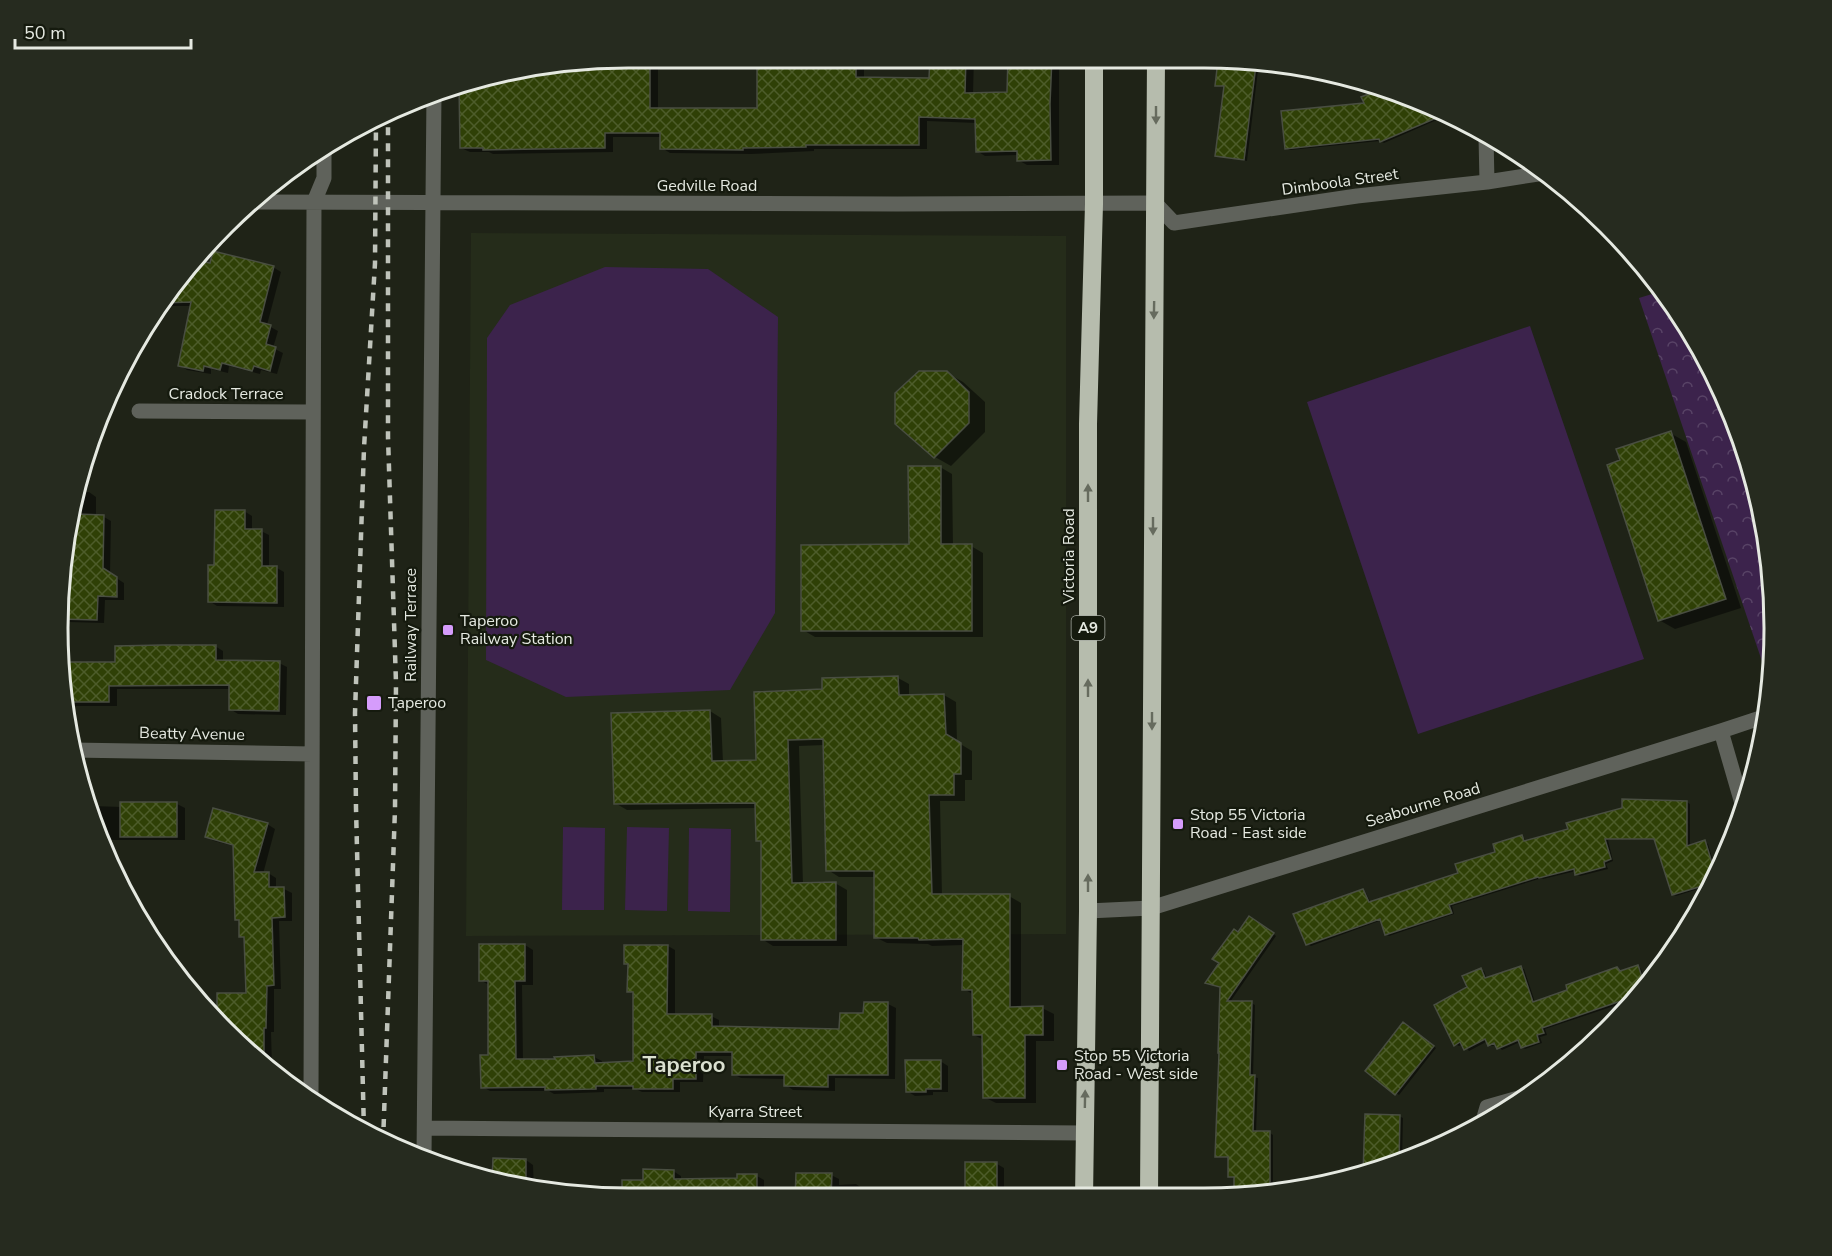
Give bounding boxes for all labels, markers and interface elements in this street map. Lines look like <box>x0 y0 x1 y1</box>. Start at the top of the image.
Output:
scale bar <box>15 12 190 50</box>
text: 50 m <box>24 21 66 45</box>
one-way arrow <box>1151 106 1161 125</box>
street label: Dimboola Street <box>1280 163 1400 201</box>
street label: Gedville Road <box>657 175 757 197</box>
one-way arrow <box>1149 301 1159 320</box>
street label: Cradock Terrace <box>168 383 284 405</box>
one-way arrow <box>1083 483 1093 502</box>
street label: Victoria Road <box>1058 508 1080 605</box>
one-way arrow <box>1148 517 1158 536</box>
street label: Railway Terrace <box>400 568 422 682</box>
place label: Taperoo Railway Station <box>460 610 573 650</box>
road number: A9 <box>1072 616 1104 640</box>
marker: Taperoo Railway Station <box>441 623 455 637</box>
one-way arrow <box>1083 678 1093 697</box>
place label: Taperoo <box>388 692 446 714</box>
marker: Taperoo <box>365 694 383 712</box>
one-way arrow <box>1147 712 1157 731</box>
street label: Beatty Avenue <box>139 722 245 746</box>
street label: Seabourne Road <box>1363 777 1483 833</box>
place label: Stop 55 Victoria Road - East side <box>1190 804 1307 844</box>
marker: Stop 55 Victoria Road - East side <box>1171 817 1185 831</box>
one-way arrow <box>1083 873 1093 892</box>
place label: Stop 55 Victoria Road - West side <box>1074 1045 1198 1085</box>
district label: Taperoo <box>643 1050 725 1080</box>
marker: Stop 55 Victoria Road - West side <box>1055 1058 1069 1072</box>
one-way arrow <box>1080 1089 1090 1108</box>
street label: Kyarra Street <box>708 1101 802 1123</box>

